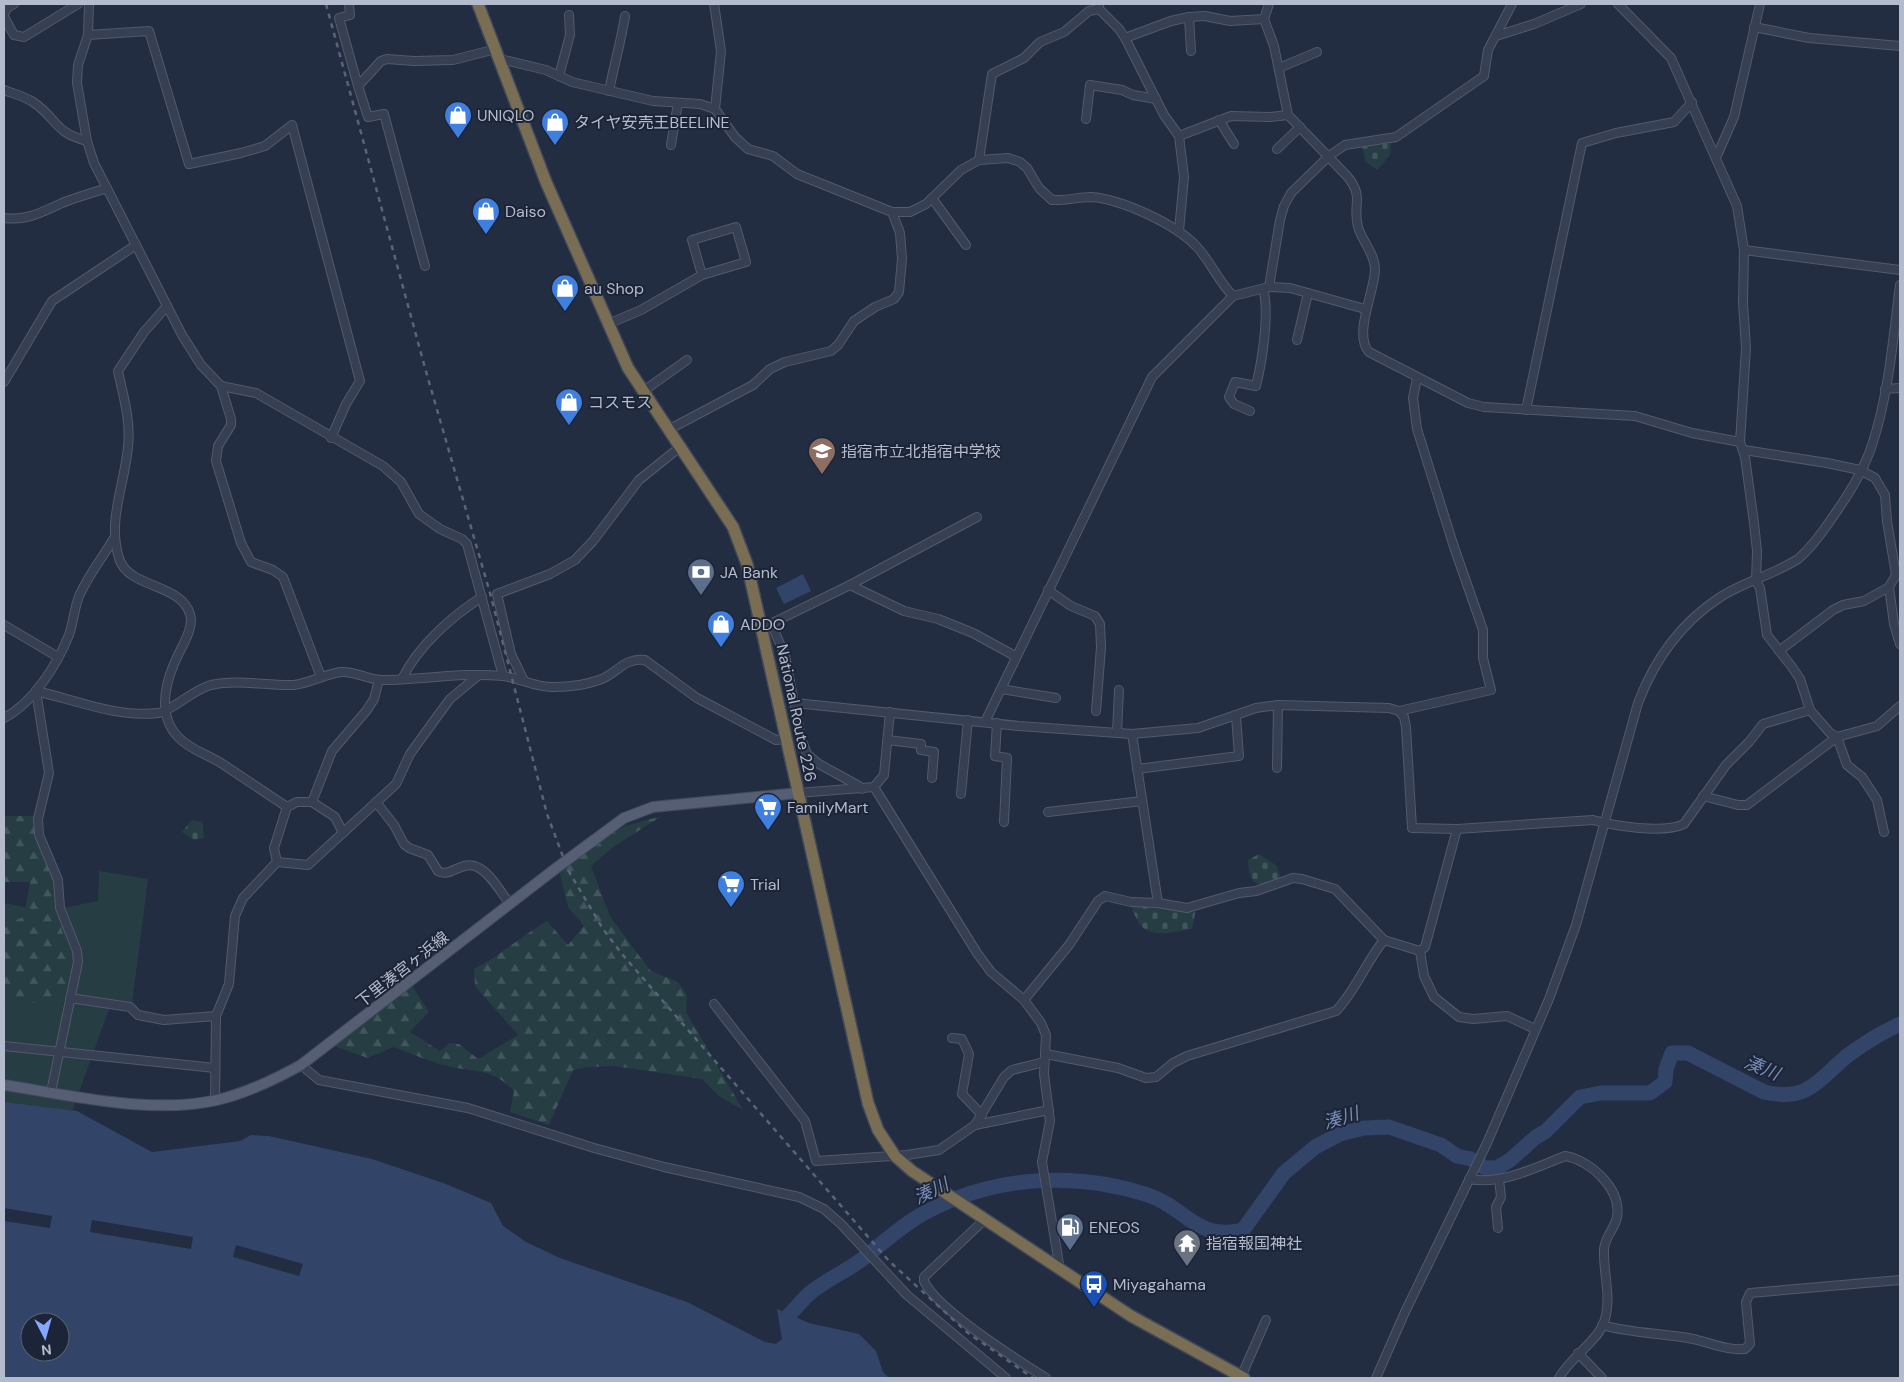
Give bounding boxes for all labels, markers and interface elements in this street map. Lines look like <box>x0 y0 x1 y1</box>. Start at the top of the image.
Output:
shop icon: UNIQLO <box>443 100 473 139</box>
place label: UNIQLO <box>477 105 534 126</box>
shop icon: タイヤ安売王BEELINE <box>540 107 570 146</box>
place label: タイヤ安売王BEELINE <box>574 112 730 133</box>
shop icon: Daiso <box>471 196 501 235</box>
place label: Daiso <box>505 201 546 222</box>
shop icon: au Shop <box>550 273 580 312</box>
place label: au Shop <box>584 278 644 299</box>
shop icon: コスモス <box>554 387 584 426</box>
place label: コスモス <box>588 392 652 413</box>
school or university icon: 指宿市立北指宿中学校 <box>807 436 837 475</box>
place label: 指宿市立北指宿中学校 <box>841 441 1001 462</box>
bank icon: JA Bank <box>686 557 716 596</box>
place label: JA Bank <box>720 562 778 583</box>
shop icon: ADDO <box>706 609 736 648</box>
place label: ADDO <box>740 614 785 635</box>
street label: National Route 226 <box>772 642 821 784</box>
supermarket icon: FamilyMart <box>753 792 783 831</box>
place label: FamilyMart <box>787 797 869 818</box>
supermarket icon: Trial <box>716 869 746 908</box>
place label: Trial <box>750 874 780 895</box>
street label: 下里湊宮ヶ浜線 <box>352 927 453 1012</box>
water label: 湊川 <box>1741 1050 1785 1087</box>
water label: 湊川 <box>1320 1101 1364 1135</box>
water label: 湊川 <box>910 1171 954 1210</box>
fuel station icon: ENEOS <box>1055 1212 1085 1251</box>
place label: ENEOS <box>1089 1217 1140 1238</box>
temple icon: 指宿報国神社 <box>1172 1228 1202 1267</box>
place label: 指宿報国神社 <box>1206 1233 1302 1254</box>
bus stop icon: Miyagahama <box>1079 1269 1109 1308</box>
place label: Miyagahama <box>1113 1274 1206 1295</box>
north arrow <box>20 1312 70 1362</box>
text: N <box>40 1340 52 1359</box>

